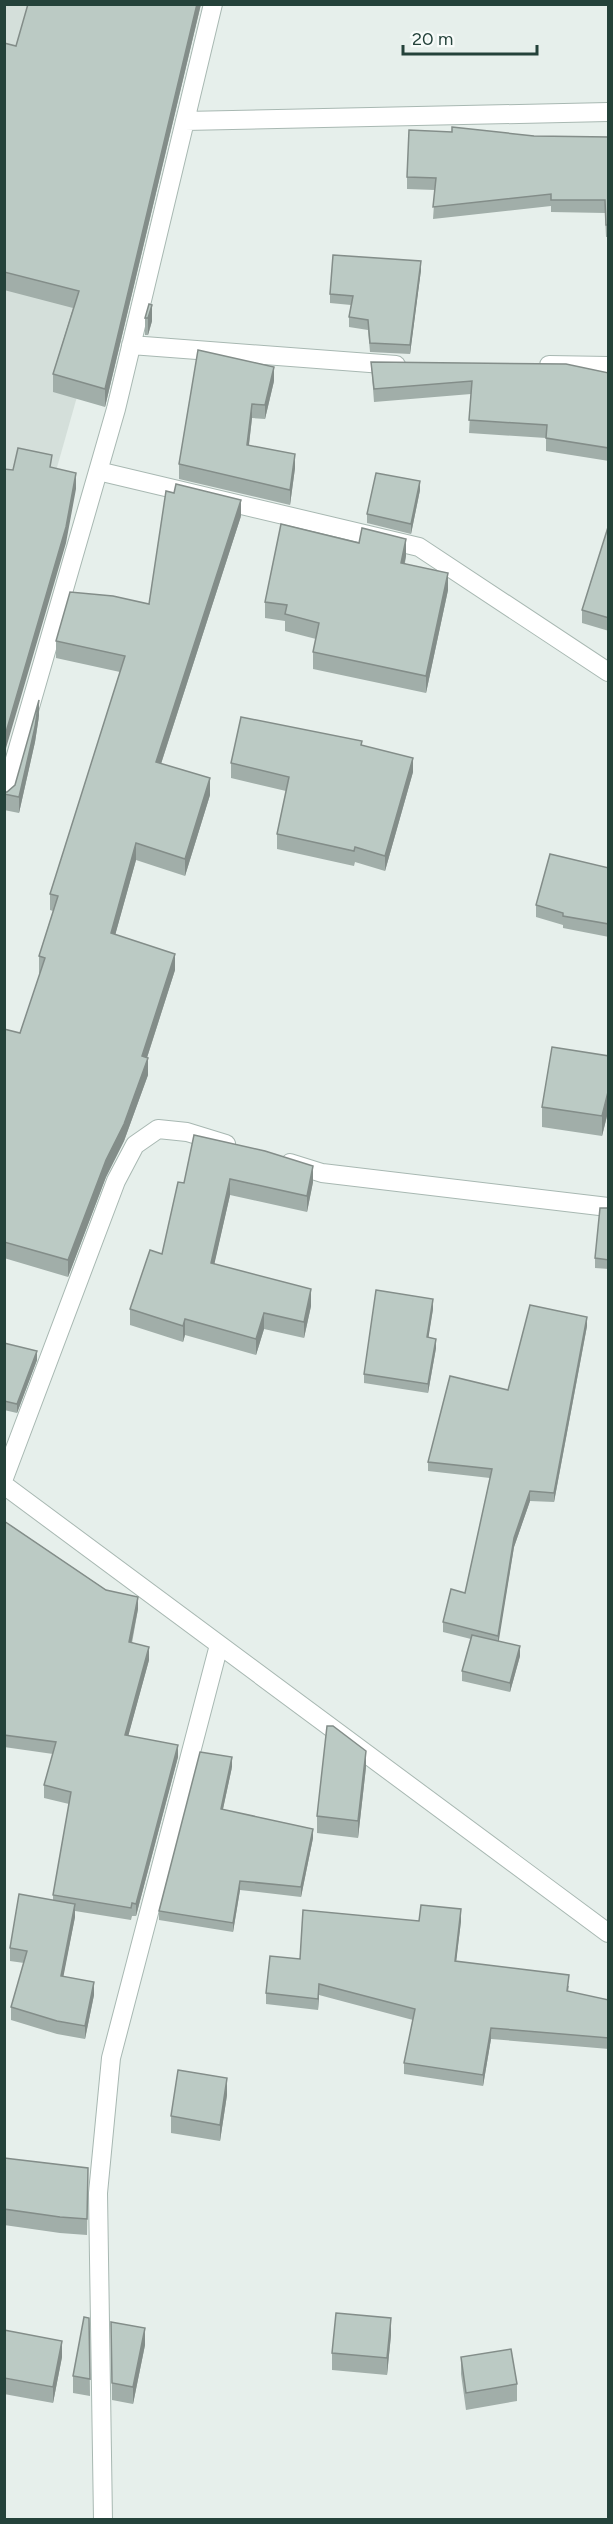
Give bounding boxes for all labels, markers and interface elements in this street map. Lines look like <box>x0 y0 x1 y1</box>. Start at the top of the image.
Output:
scale bar <box>403 18 536 56</box>
text: 20 m <box>412 28 453 50</box>

